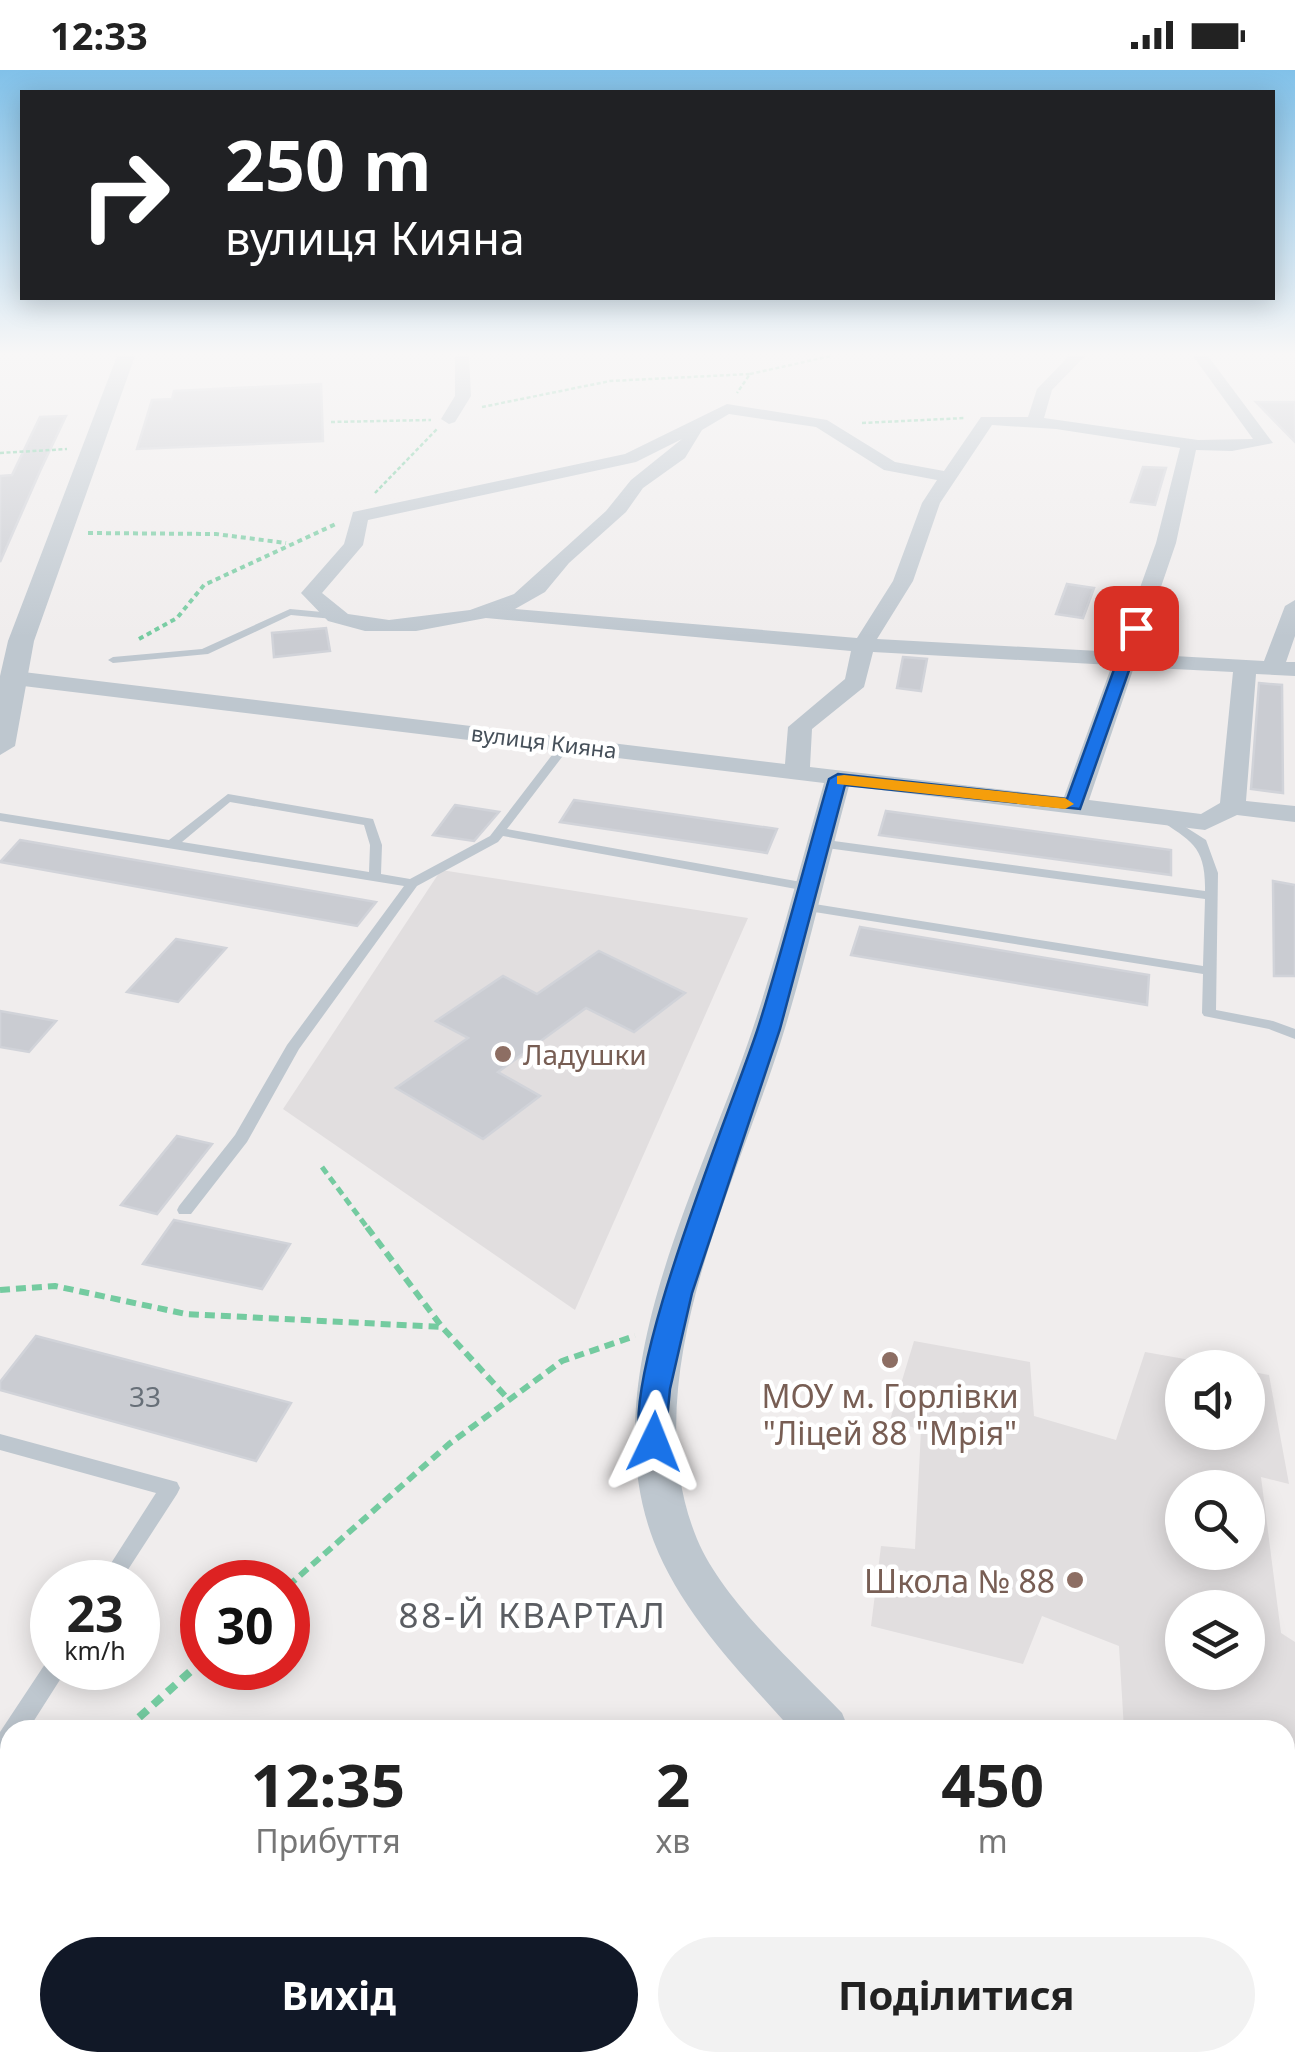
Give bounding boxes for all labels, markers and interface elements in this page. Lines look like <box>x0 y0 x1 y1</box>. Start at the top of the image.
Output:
text: 12:33 <box>50 9 148 61</box>
text: 250 m <box>225 116 432 212</box>
icon: right <box>60 130 190 260</box>
text: вулиця Кияна <box>225 207 525 268</box>
pin <box>1094 586 1179 671</box>
icon: arrive <box>1109 601 1164 656</box>
street label: вулиця Кияна <box>469 717 619 765</box>
place label: Ладушки <box>523 1035 647 1073</box>
marker: Ладушки <box>492 1043 514 1065</box>
marker: МОУ м. Горлівки "Ліцей 88 "Мрія" <box>879 1349 901 1371</box>
map controls <box>1165 1350 1265 1690</box>
button: sound <box>1165 1350 1265 1450</box>
place label: МОУ м. Горлівки "Ліцей 88 "Мрія" <box>761 1374 1019 1454</box>
house number: 33 <box>129 1377 161 1415</box>
position arrow <box>602 1390 706 1494</box>
button: search <box>1165 1470 1265 1570</box>
place label: Школа № 88 <box>864 1559 1055 1602</box>
speed limit sign: 30 <box>180 1560 310 1690</box>
marker: Школа № 88 <box>1064 1569 1086 1591</box>
text: 23 <box>66 1579 124 1647</box>
button: layers <box>1165 1590 1265 1690</box>
district label: 88-Й КВАРТАЛ <box>399 1591 667 1638</box>
text: km/h <box>64 1633 126 1667</box>
text: 12:35 <box>251 1743 405 1825</box>
text: 2 <box>656 1743 690 1825</box>
text: 450 <box>941 1743 1044 1825</box>
text: Прибуття <box>255 1819 401 1862</box>
text: хв <box>656 1819 690 1862</box>
text: m <box>978 1819 1008 1862</box>
button: Вихід <box>40 1937 638 2052</box>
button: Поділитися <box>658 1937 1255 2052</box>

